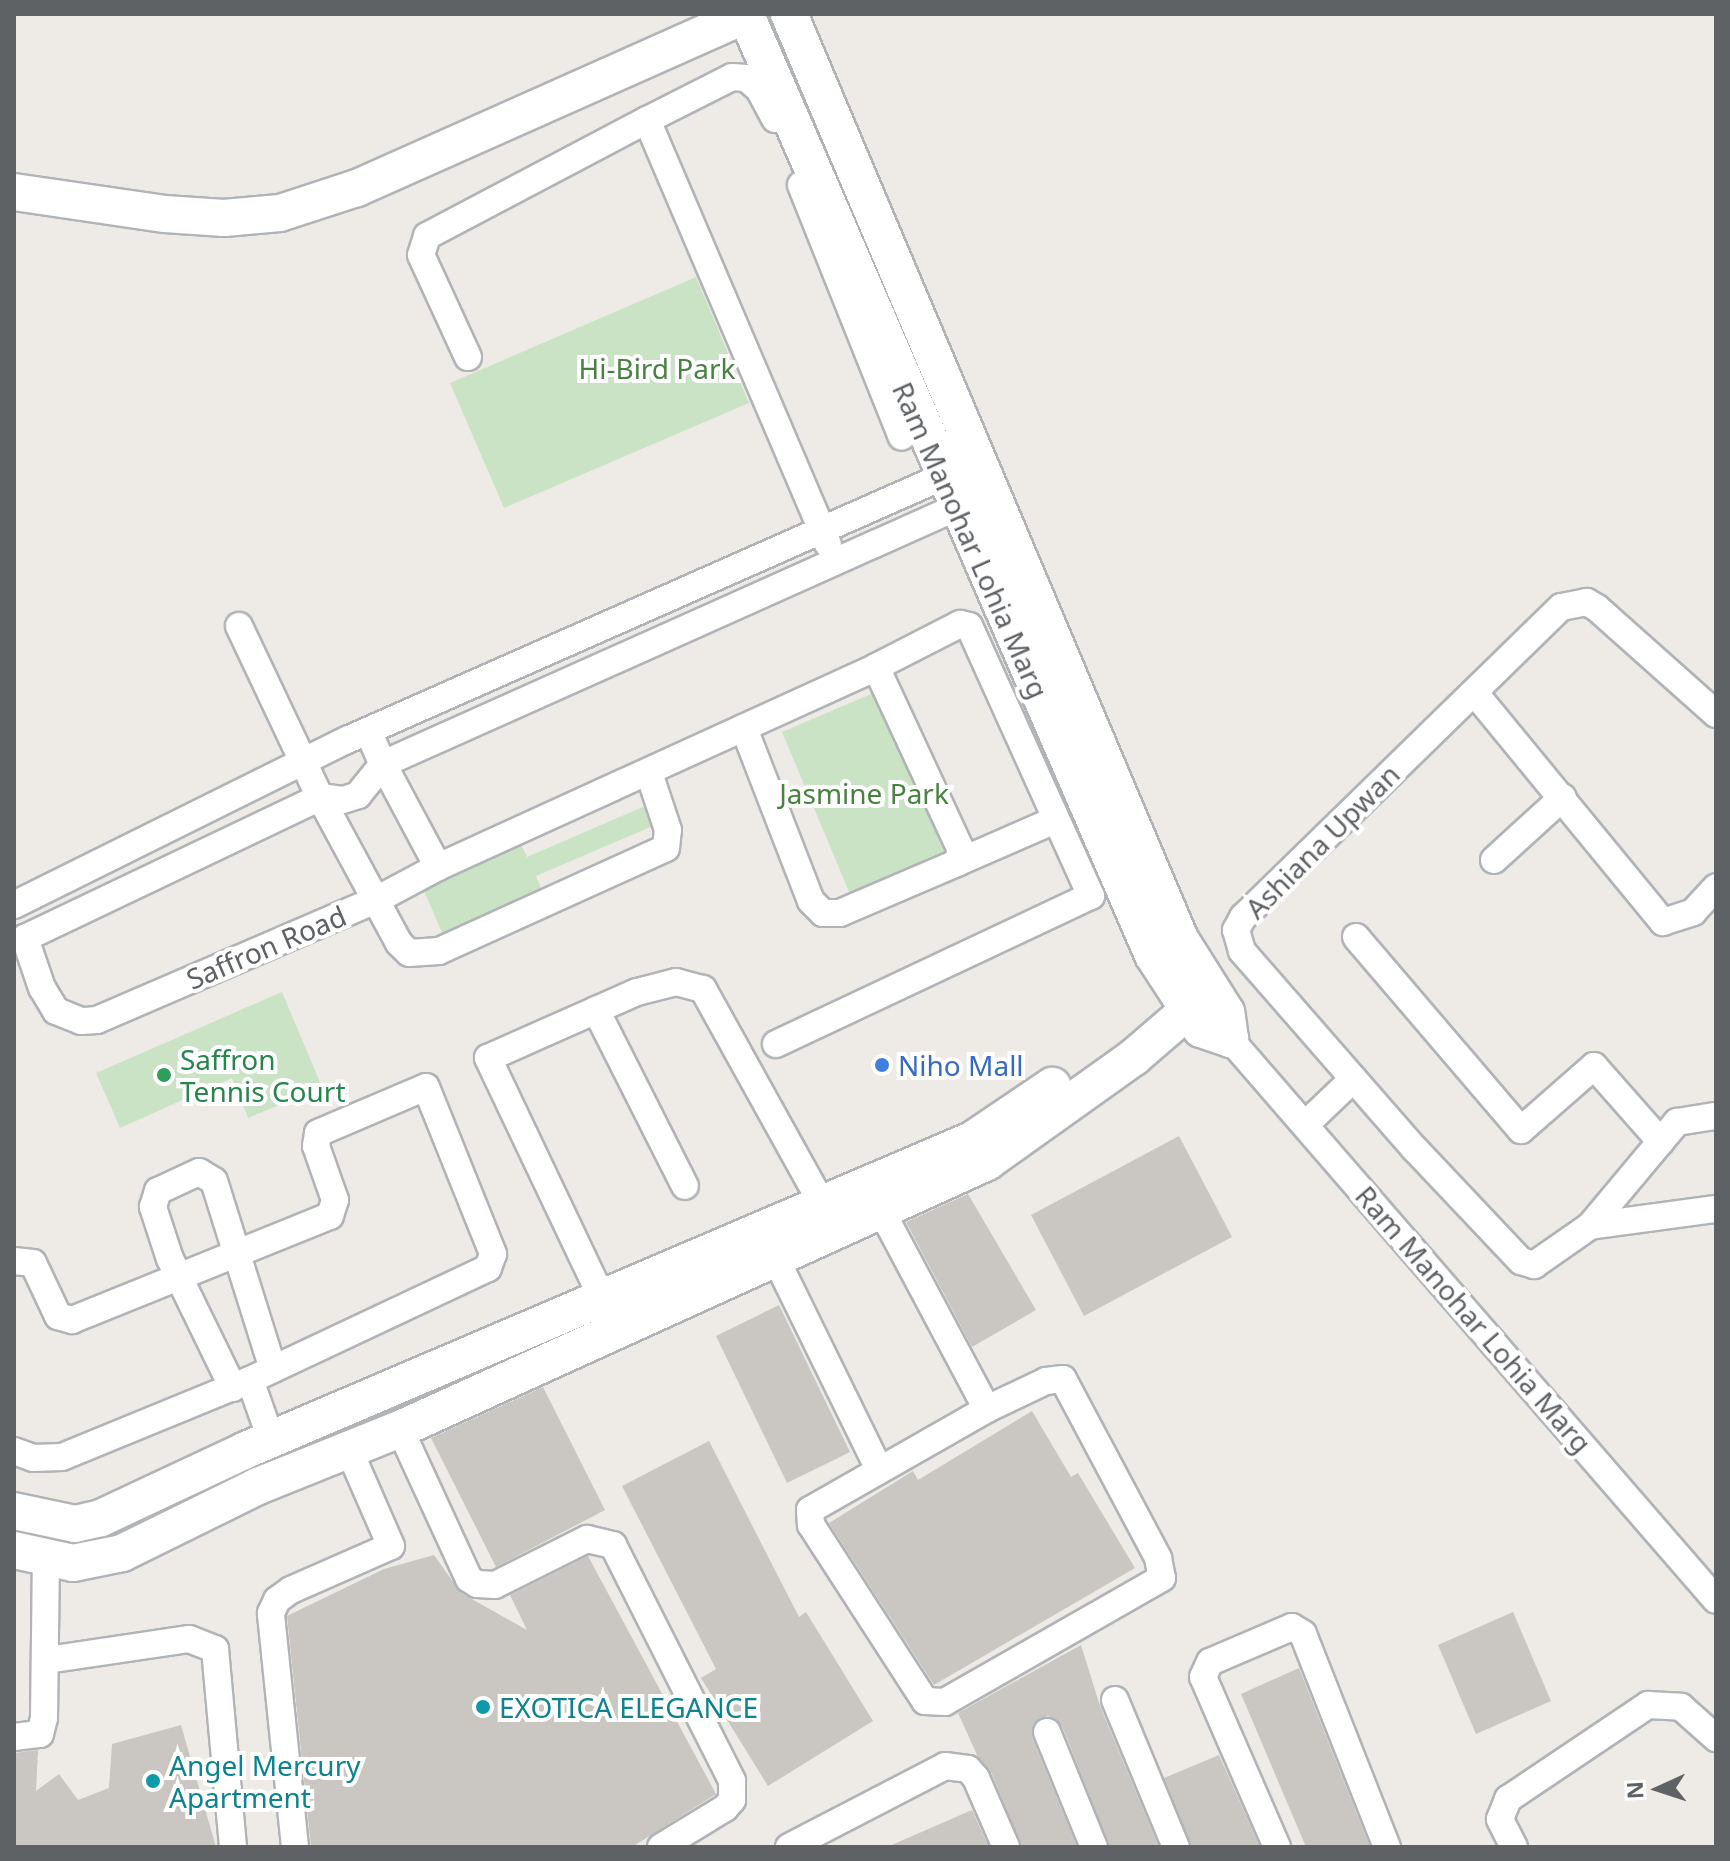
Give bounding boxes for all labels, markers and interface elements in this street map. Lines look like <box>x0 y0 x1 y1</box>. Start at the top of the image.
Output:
park label: Hi-Bird Park <box>578 351 736 385</box>
street label: Ram Manohar Lohia Marg <box>886 377 1056 703</box>
street label: Ashiana Upwan <box>1238 757 1406 925</box>
park label: Jasmine Park <box>779 776 949 810</box>
street label: Saffron Road <box>181 898 351 996</box>
place label: Saffron Tennis Court <box>180 1042 346 1108</box>
place label: Niho Mall <box>898 1048 1024 1082</box>
marker: Niho Mall <box>873 1056 891 1074</box>
marker: Saffron Tennis Court <box>155 1066 173 1084</box>
street label: Ram Manohar Lohia Marg <box>1349 1179 1599 1459</box>
place label: EXOTICA ELEGANCE <box>499 1690 758 1724</box>
marker: EXOTICA ELEGANCE <box>474 1698 492 1716</box>
place label: Angel Mercury Apartment <box>169 1748 360 1814</box>
north arrow <box>1618 1749 1698 1829</box>
marker: Angel Mercury Apartment <box>144 1772 162 1790</box>
text: N <box>1619 1781 1649 1800</box>

